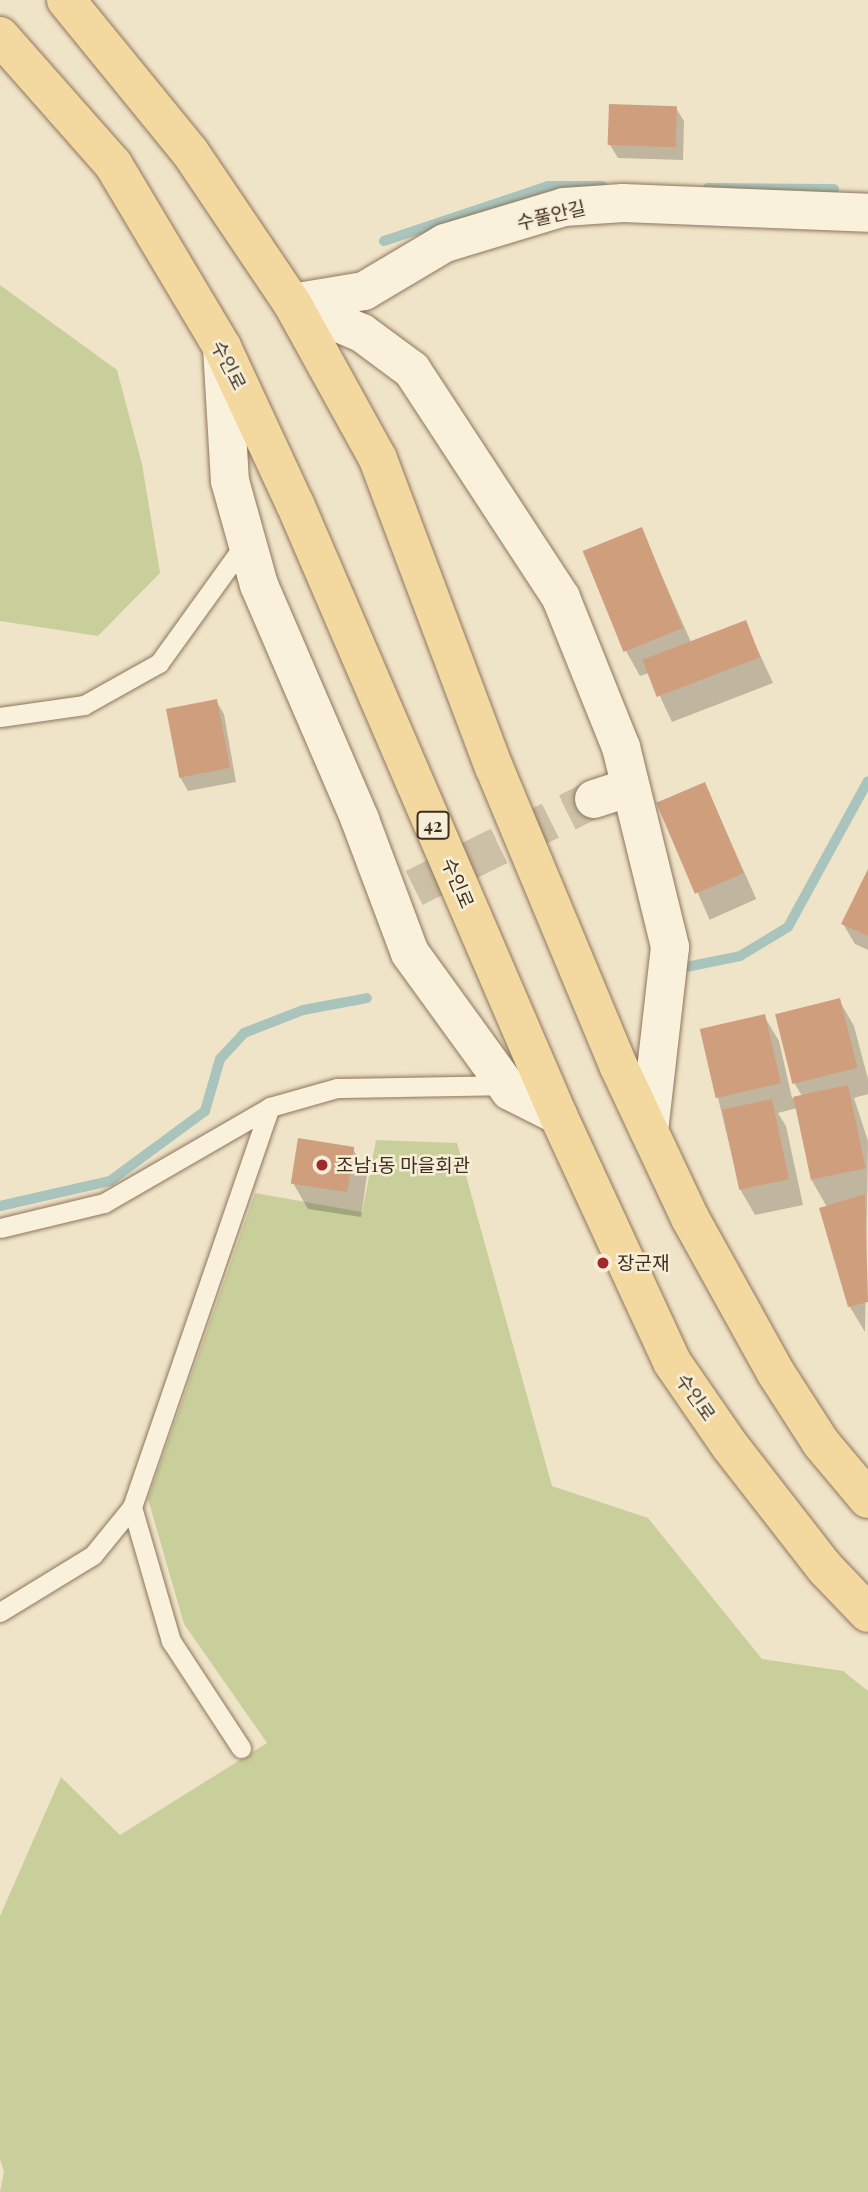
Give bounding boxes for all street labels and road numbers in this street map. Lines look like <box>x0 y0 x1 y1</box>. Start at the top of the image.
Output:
street label: 수풀안길 <box>514 196 588 234</box>
street label: 수인로 <box>207 336 251 394</box>
road number: 42 <box>416 810 450 840</box>
street label: 수인로 <box>437 854 479 912</box>
street label: 수인로 <box>672 1369 720 1425</box>

